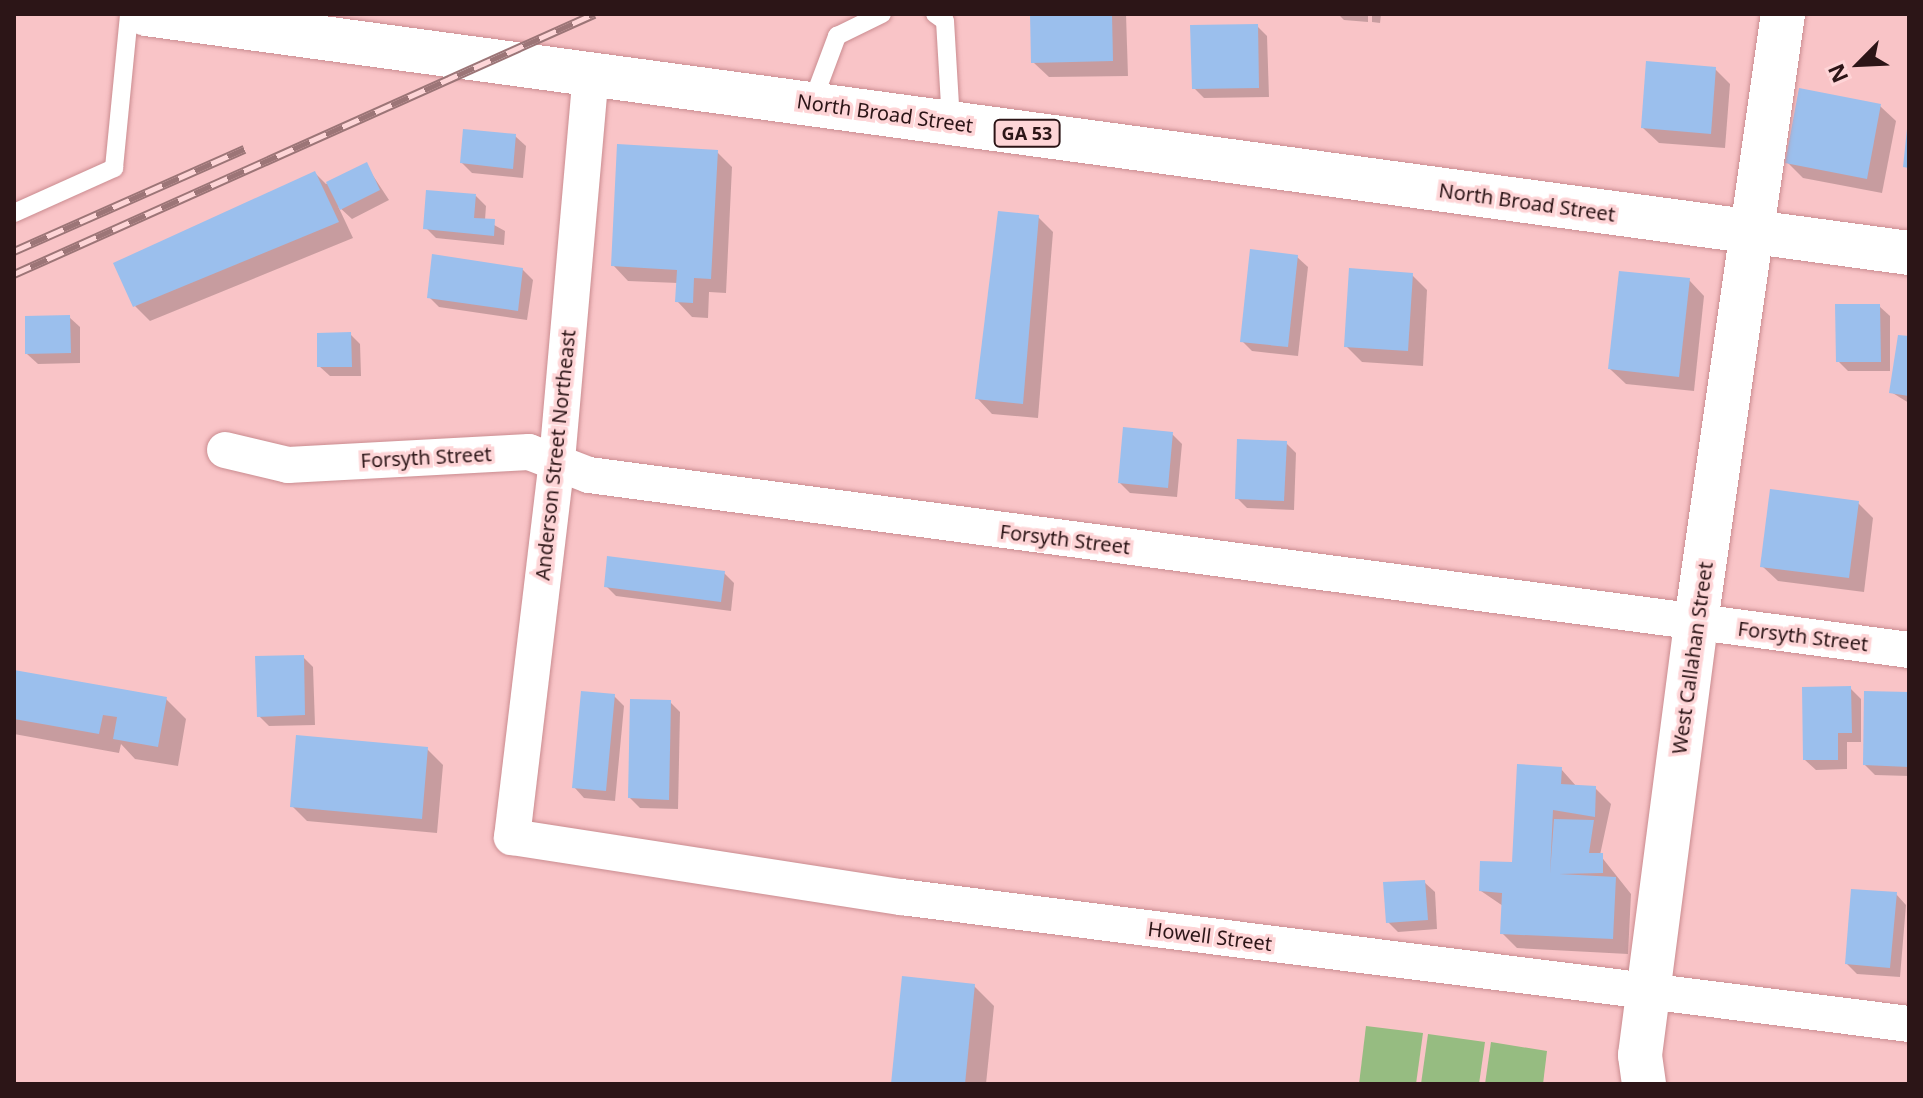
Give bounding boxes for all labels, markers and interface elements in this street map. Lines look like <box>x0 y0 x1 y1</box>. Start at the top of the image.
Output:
north arrow <box>1819 24 1899 104</box>
text: N <box>1820 59 1854 88</box>
street label: North Broad Street <box>795 89 975 137</box>
road number: GA 53 <box>993 119 1061 147</box>
street label: North Broad Street <box>1437 178 1617 226</box>
street label: Anderson Street Northeast <box>530 329 580 581</box>
street label: Forsyth Street <box>360 442 492 472</box>
street label: Forsyth Street <box>998 519 1132 559</box>
street label: West Callahan Street <box>1667 560 1717 756</box>
street label: Forsyth Street <box>1736 616 1870 656</box>
street label: Howell Street <box>1147 916 1273 956</box>

